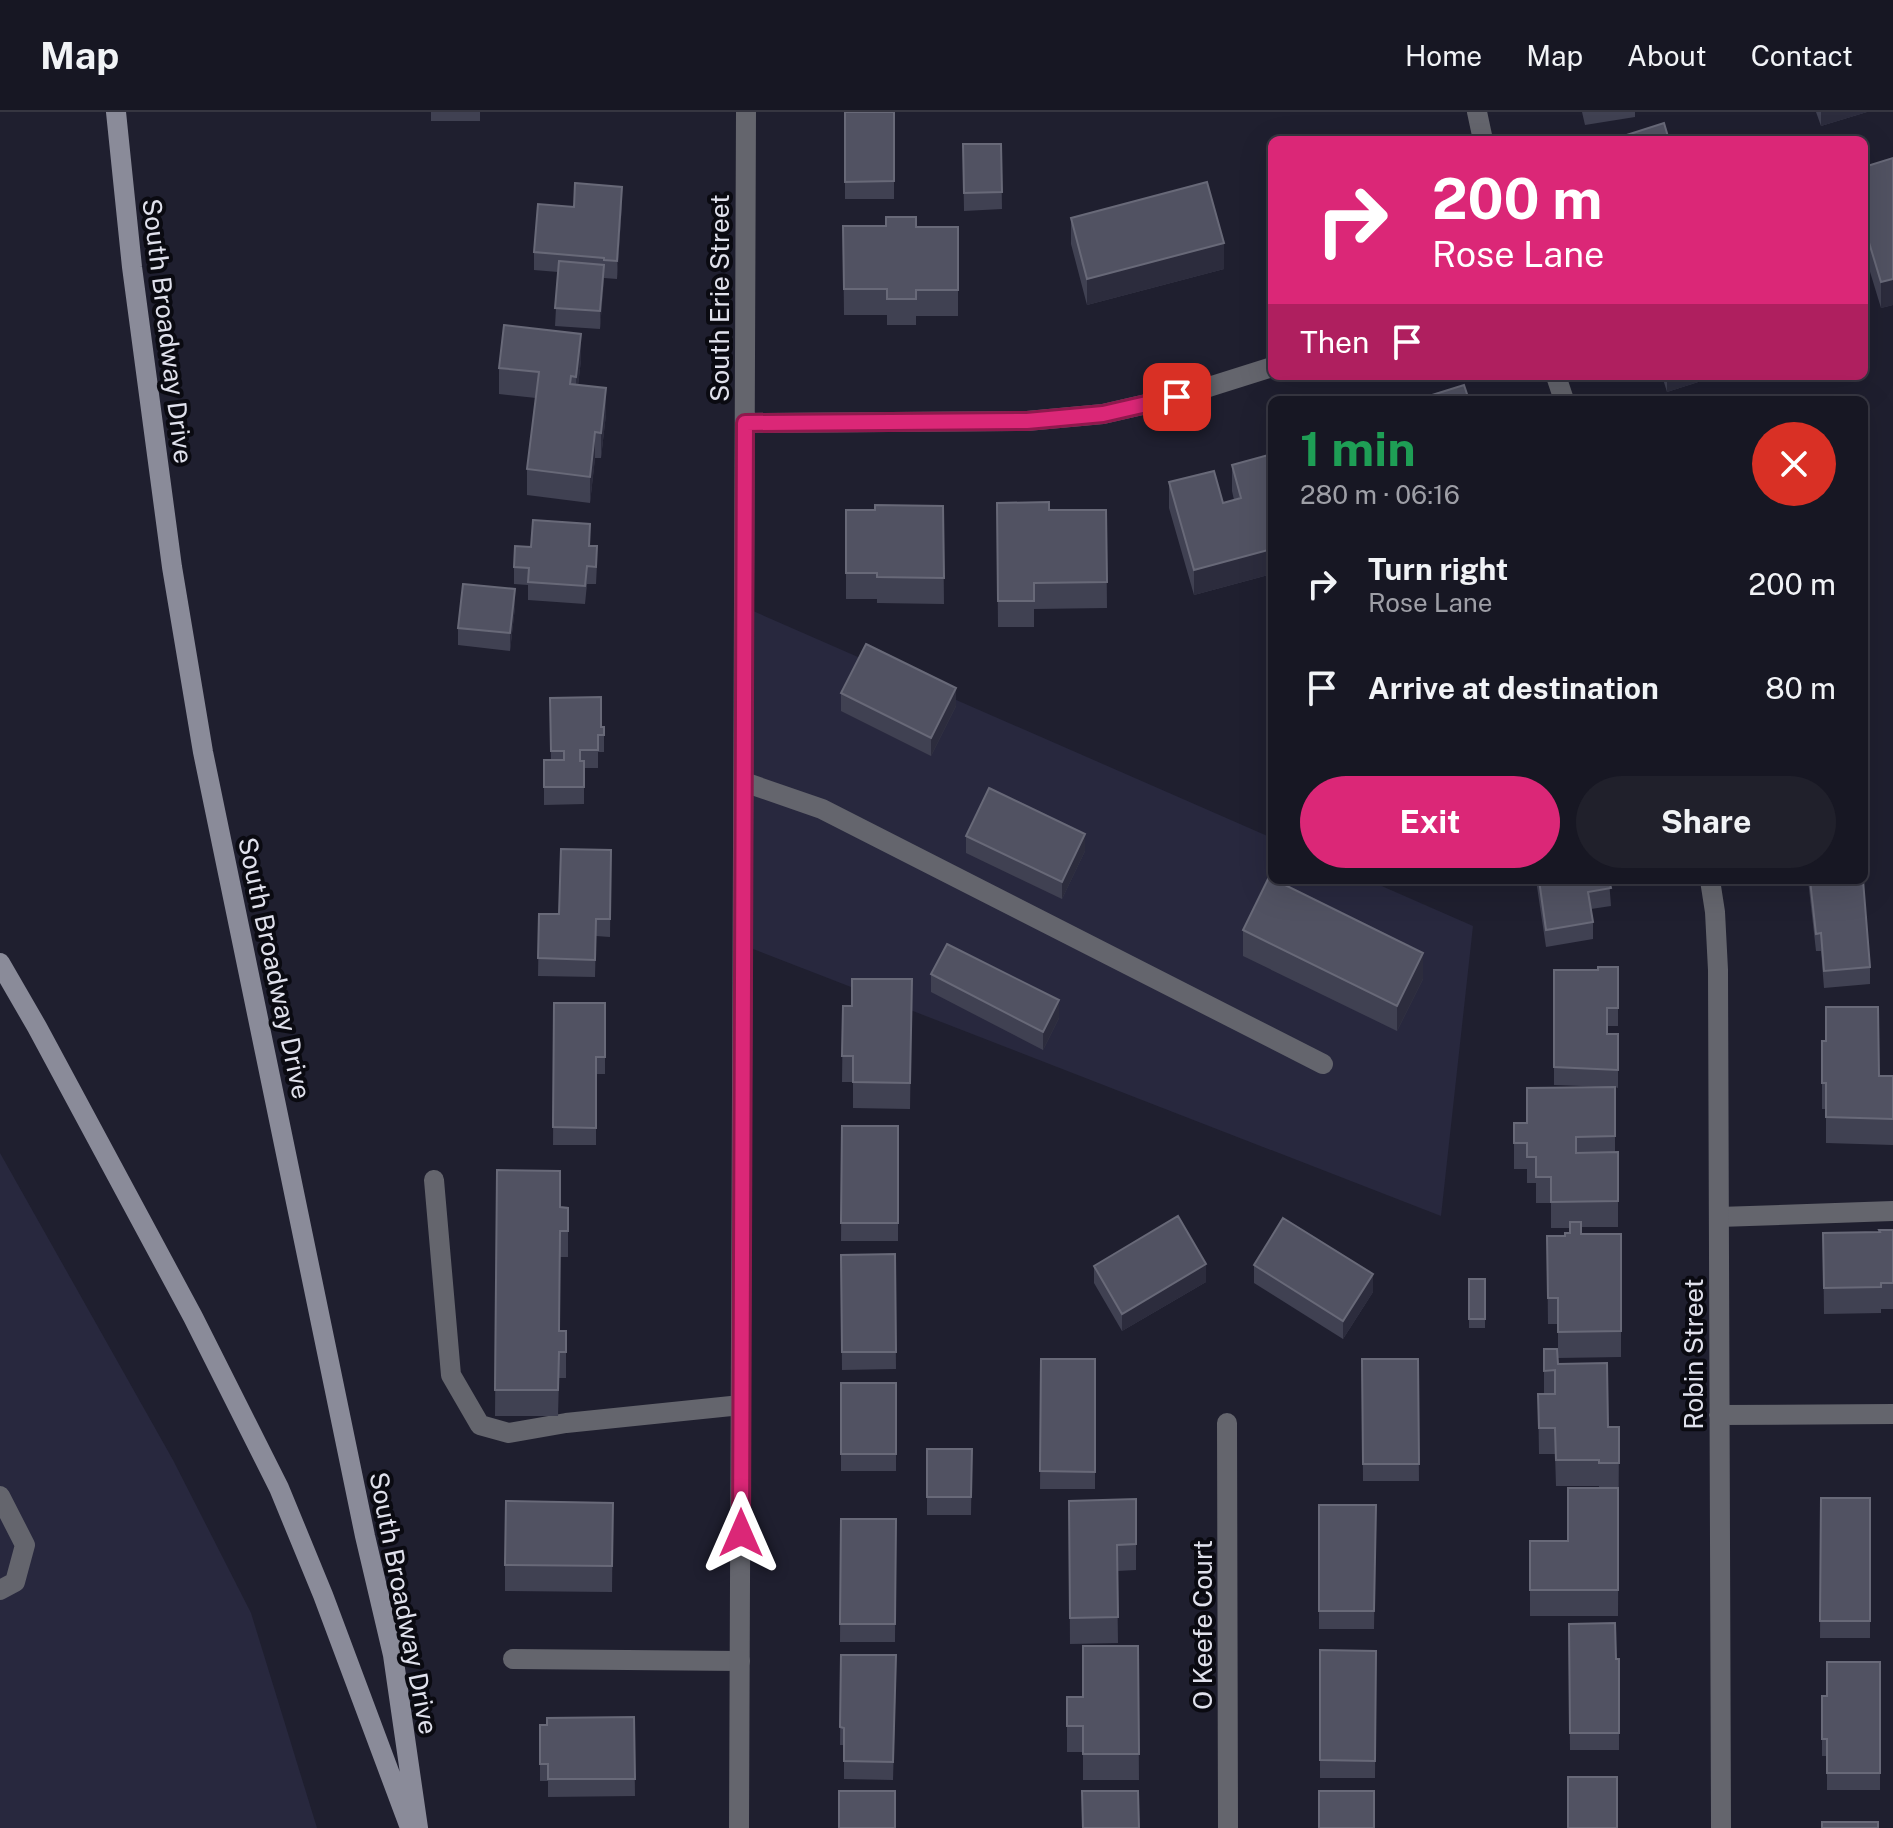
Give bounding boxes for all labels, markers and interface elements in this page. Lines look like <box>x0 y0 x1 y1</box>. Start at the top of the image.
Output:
text: Map <box>40 33 119 78</box>
text: Home <box>1405 39 1482 72</box>
text: Map <box>1526 39 1583 72</box>
text: About <box>1627 39 1707 72</box>
text: Contact <box>1751 39 1853 72</box>
text: 200 m <box>1432 166 1602 232</box>
icon: right <box>1300 168 1404 272</box>
street label: South Erie Street <box>704 194 735 402</box>
street label: South Broadway Drive <box>136 197 200 465</box>
text: Rose Lane <box>1432 233 1604 275</box>
icon: arrive <box>1385 320 1429 364</box>
text: Then <box>1300 324 1369 360</box>
pin <box>1143 363 1211 431</box>
icon: arrive <box>1155 375 1199 419</box>
text: 1 min <box>1300 420 1416 477</box>
button: close <box>1752 422 1836 506</box>
text: 280 m · 06:16 <box>1300 479 1460 510</box>
text: Turn right <box>1368 551 1508 587</box>
icon: right <box>1300 562 1344 606</box>
text: 200 m <box>1748 566 1836 602</box>
text: Rose Lane <box>1368 587 1493 618</box>
icon: arrive <box>1300 666 1344 710</box>
text: Arrive at destination <box>1368 670 1659 706</box>
text: 80 m <box>1765 670 1836 706</box>
button: Exit <box>1300 776 1560 868</box>
button: Share <box>1576 776 1836 868</box>
street label: South Broadway Drive <box>232 834 318 1102</box>
street label: Robin Street <box>1678 1278 1709 1430</box>
street label: South Broadway Drive <box>363 1469 445 1737</box>
position arrow <box>699 1491 783 1575</box>
street label: O Keefe Court <box>1187 1540 1218 1710</box>

